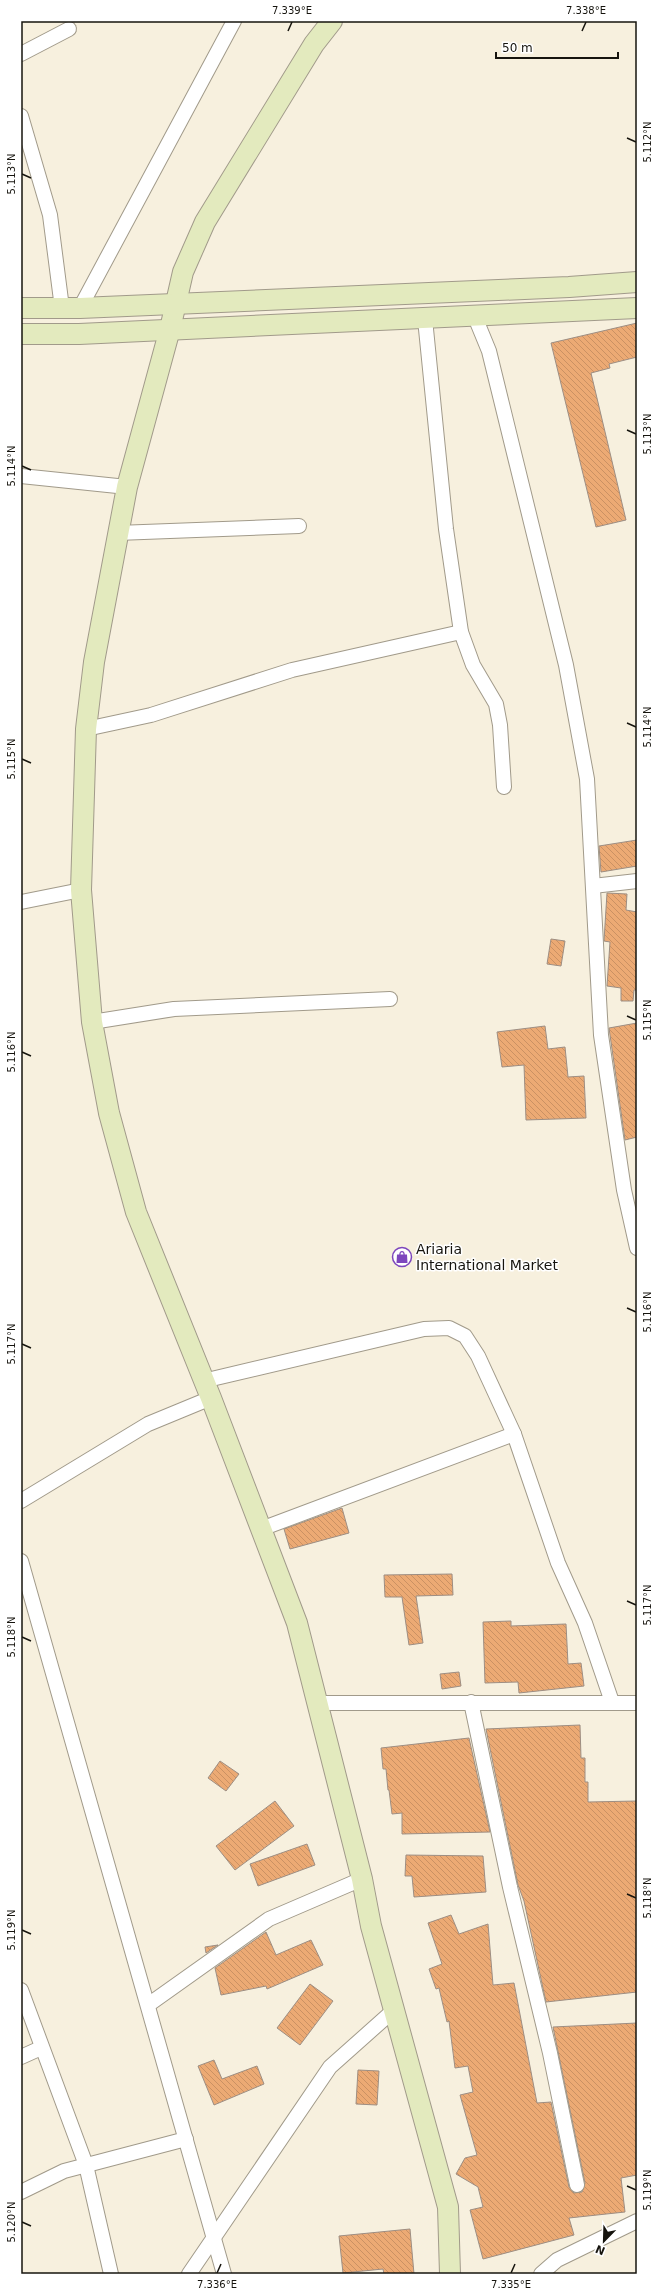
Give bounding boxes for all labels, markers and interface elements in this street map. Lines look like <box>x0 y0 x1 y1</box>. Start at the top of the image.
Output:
text: 7.339°E <box>272 5 312 16</box>
text: 7.338°E <box>566 5 606 16</box>
scale bar <box>496 34 618 60</box>
text: 50 m <box>502 41 533 55</box>
text: 5.112°N <box>642 121 653 163</box>
text: 5.113°N <box>6 153 17 195</box>
text: 5.113°N <box>642 413 653 455</box>
text: 5.114°N <box>6 445 17 487</box>
text: 5.114°N <box>642 706 653 748</box>
text: 5.115°N <box>6 738 17 780</box>
text: 5.115°N <box>642 999 653 1041</box>
text: 5.116°N <box>6 1031 17 1073</box>
place label: Ariaria International Market <box>416 1241 558 1273</box>
shop icon: Ariaria International Market <box>391 1246 413 1268</box>
text: 5.116°N <box>642 1291 653 1333</box>
text: 5.117°N <box>6 1323 17 1365</box>
text: 5.117°N <box>642 1584 653 1626</box>
text: 5.118°N <box>6 1616 17 1658</box>
text: 5.118°N <box>642 1877 653 1919</box>
text: 5.119°N <box>6 1909 17 1951</box>
text: 5.119°N <box>642 2169 653 2211</box>
text: 5.120°N <box>6 2201 17 2243</box>
north arrow <box>584 2221 624 2261</box>
text: N <box>594 2242 607 2258</box>
text: 7.336°E <box>197 2279 237 2290</box>
text: 7.335°E <box>491 2279 531 2290</box>

